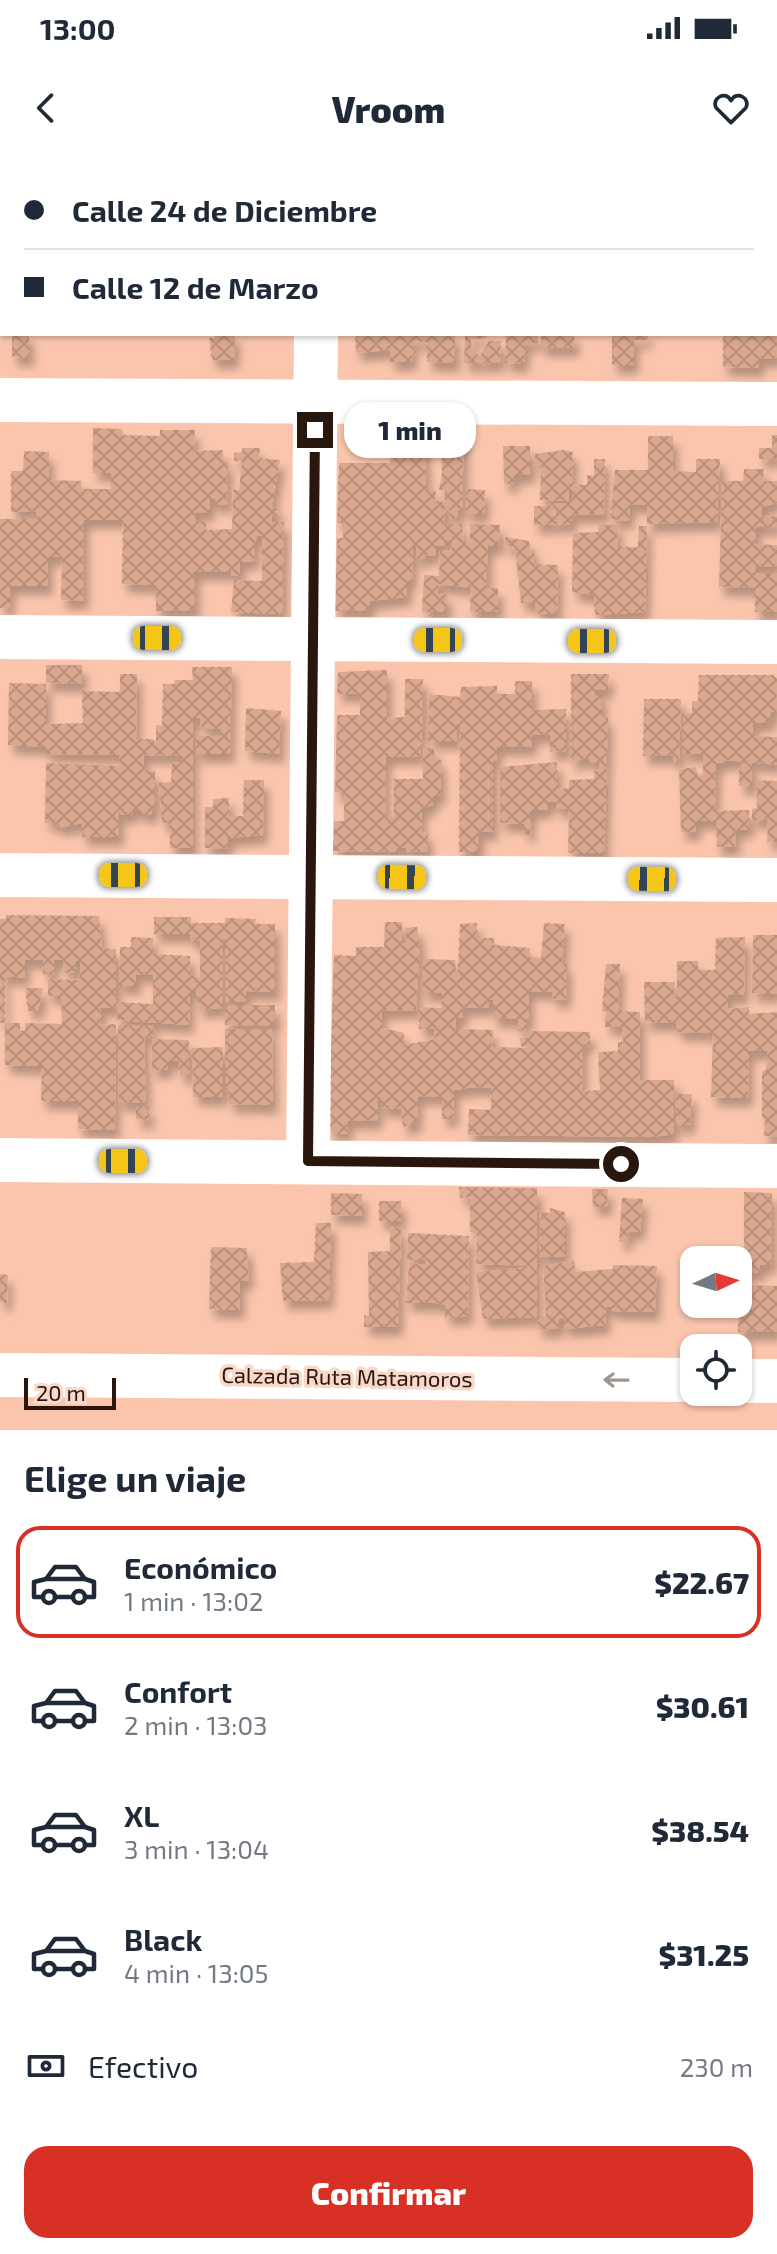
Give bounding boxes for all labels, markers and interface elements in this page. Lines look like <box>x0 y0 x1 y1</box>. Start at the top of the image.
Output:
text: 13:00 <box>40 10 116 46</box>
icon: back <box>24 86 68 130</box>
icon: heart <box>709 86 753 130</box>
text: Vroom <box>332 87 445 130</box>
text: Calle 24 de Diciembre <box>72 192 377 228</box>
text: Calle 12 de Marzo <box>72 269 319 305</box>
callout: 1 min <box>343 402 475 458</box>
route end <box>297 412 333 448</box>
text: 1 min <box>378 414 442 445</box>
car <box>133 626 181 650</box>
car <box>414 628 462 652</box>
car <box>568 629 616 653</box>
car <box>99 863 147 887</box>
car <box>378 865 426 889</box>
car <box>628 867 676 891</box>
route start <box>603 1146 639 1182</box>
car <box>99 1149 147 1173</box>
north arrow <box>680 1246 752 1318</box>
map controls <box>680 1246 752 1406</box>
button: locate <box>680 1334 752 1406</box>
street label: Calzada Ruta Matamoros <box>221 1361 473 1391</box>
one-way arrow <box>603 1372 630 1388</box>
scale bar <box>24 1374 116 1410</box>
text: 20 m <box>36 1379 86 1405</box>
text: Elige un viaje <box>24 1456 246 1499</box>
icon: car <box>28 1546 100 1618</box>
text: Económico <box>124 1549 277 1585</box>
text: $22.67 <box>654 1564 749 1600</box>
text: 1 min · 13:02 <box>124 1585 263 1616</box>
icon: car <box>28 1670 100 1742</box>
text: Confort <box>124 1673 232 1709</box>
text: $30.61 <box>656 1688 749 1724</box>
text: 2 min · 13:03 <box>124 1709 268 1740</box>
icon: car <box>28 1794 100 1866</box>
text: XL <box>124 1797 159 1833</box>
text: $38.54 <box>651 1812 749 1848</box>
text: 3 min · 13:04 <box>124 1833 269 1864</box>
icon: car <box>28 1918 100 1990</box>
text: Black <box>124 1921 202 1957</box>
text: $31.25 <box>659 1936 749 1972</box>
text: 4 min · 13:05 <box>124 1957 268 1988</box>
icon: cash <box>24 2044 68 2088</box>
text: Efectivo <box>88 2048 198 2084</box>
text: 230 m <box>680 2051 753 2082</box>
button: Confirmar <box>24 2146 753 2238</box>

